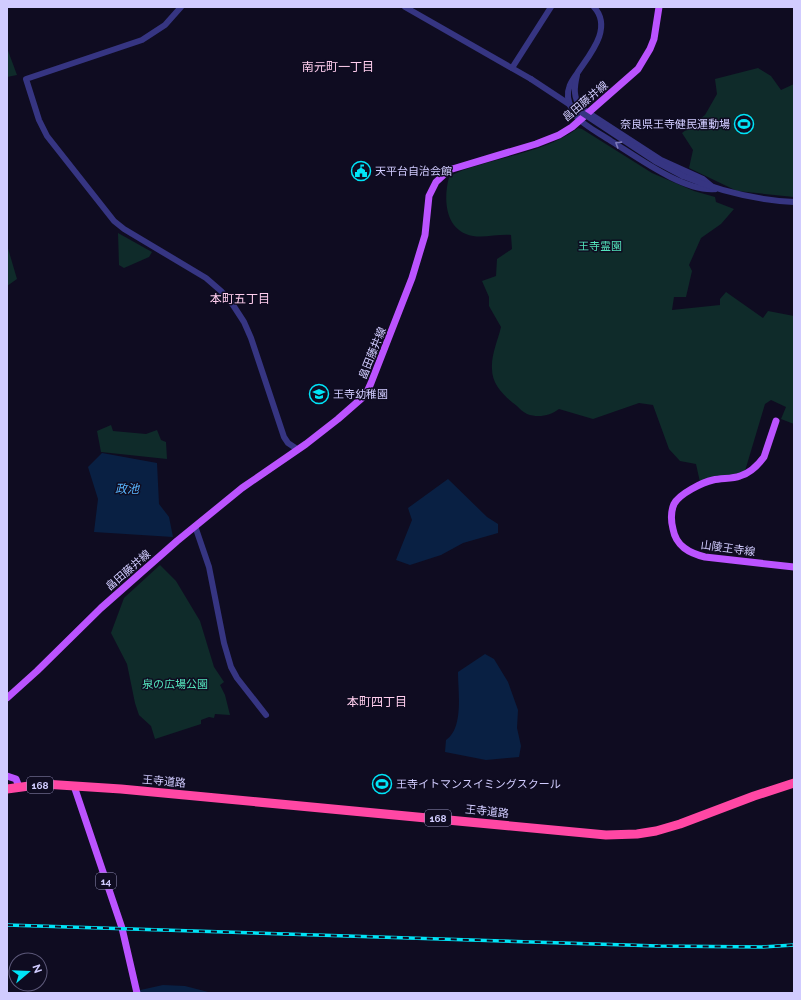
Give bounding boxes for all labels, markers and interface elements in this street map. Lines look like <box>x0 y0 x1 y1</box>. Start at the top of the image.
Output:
district label: 南元町一丁目 <box>302 60 374 74</box>
street label: 畠田藤井線 <box>560 79 611 124</box>
sports icon: 奈良県王寺健民運動場 <box>733 113 755 135</box>
place label: 奈良県王寺健民運動場 <box>620 118 730 131</box>
one-way arrow <box>615 142 622 149</box>
public building icon: 天平台自治会館 <box>350 160 372 182</box>
place label: 天平台自治会館 <box>375 165 452 178</box>
park label: 王寺霊園 <box>578 240 622 253</box>
district label: 本町五丁目 <box>210 292 270 306</box>
street label: 畠田藤井線 <box>356 325 389 381</box>
school or university icon: 王寺幼稚園 <box>308 383 330 405</box>
place label: 王寺幼稚園 <box>333 388 388 401</box>
water label: 政池 <box>115 482 140 496</box>
street label: 山陵王寺線 <box>700 538 756 559</box>
street label: 畠田藤井線 <box>103 547 153 593</box>
park label: 泉の広場公園 <box>142 678 208 691</box>
district label: 本町四丁目 <box>347 695 407 709</box>
street label: 王寺道路 <box>141 773 186 790</box>
sports icon: 王寺イトマンスイミングスクール <box>371 773 393 795</box>
road number: 168 <box>27 777 53 793</box>
place label: 王寺イトマンスイミングスクール <box>396 778 561 791</box>
street label: 王寺道路 <box>464 803 510 820</box>
road number: 168 <box>425 810 451 826</box>
road number: 14 <box>96 873 116 889</box>
north arrow <box>8 952 48 992</box>
text: N <box>29 963 44 975</box>

